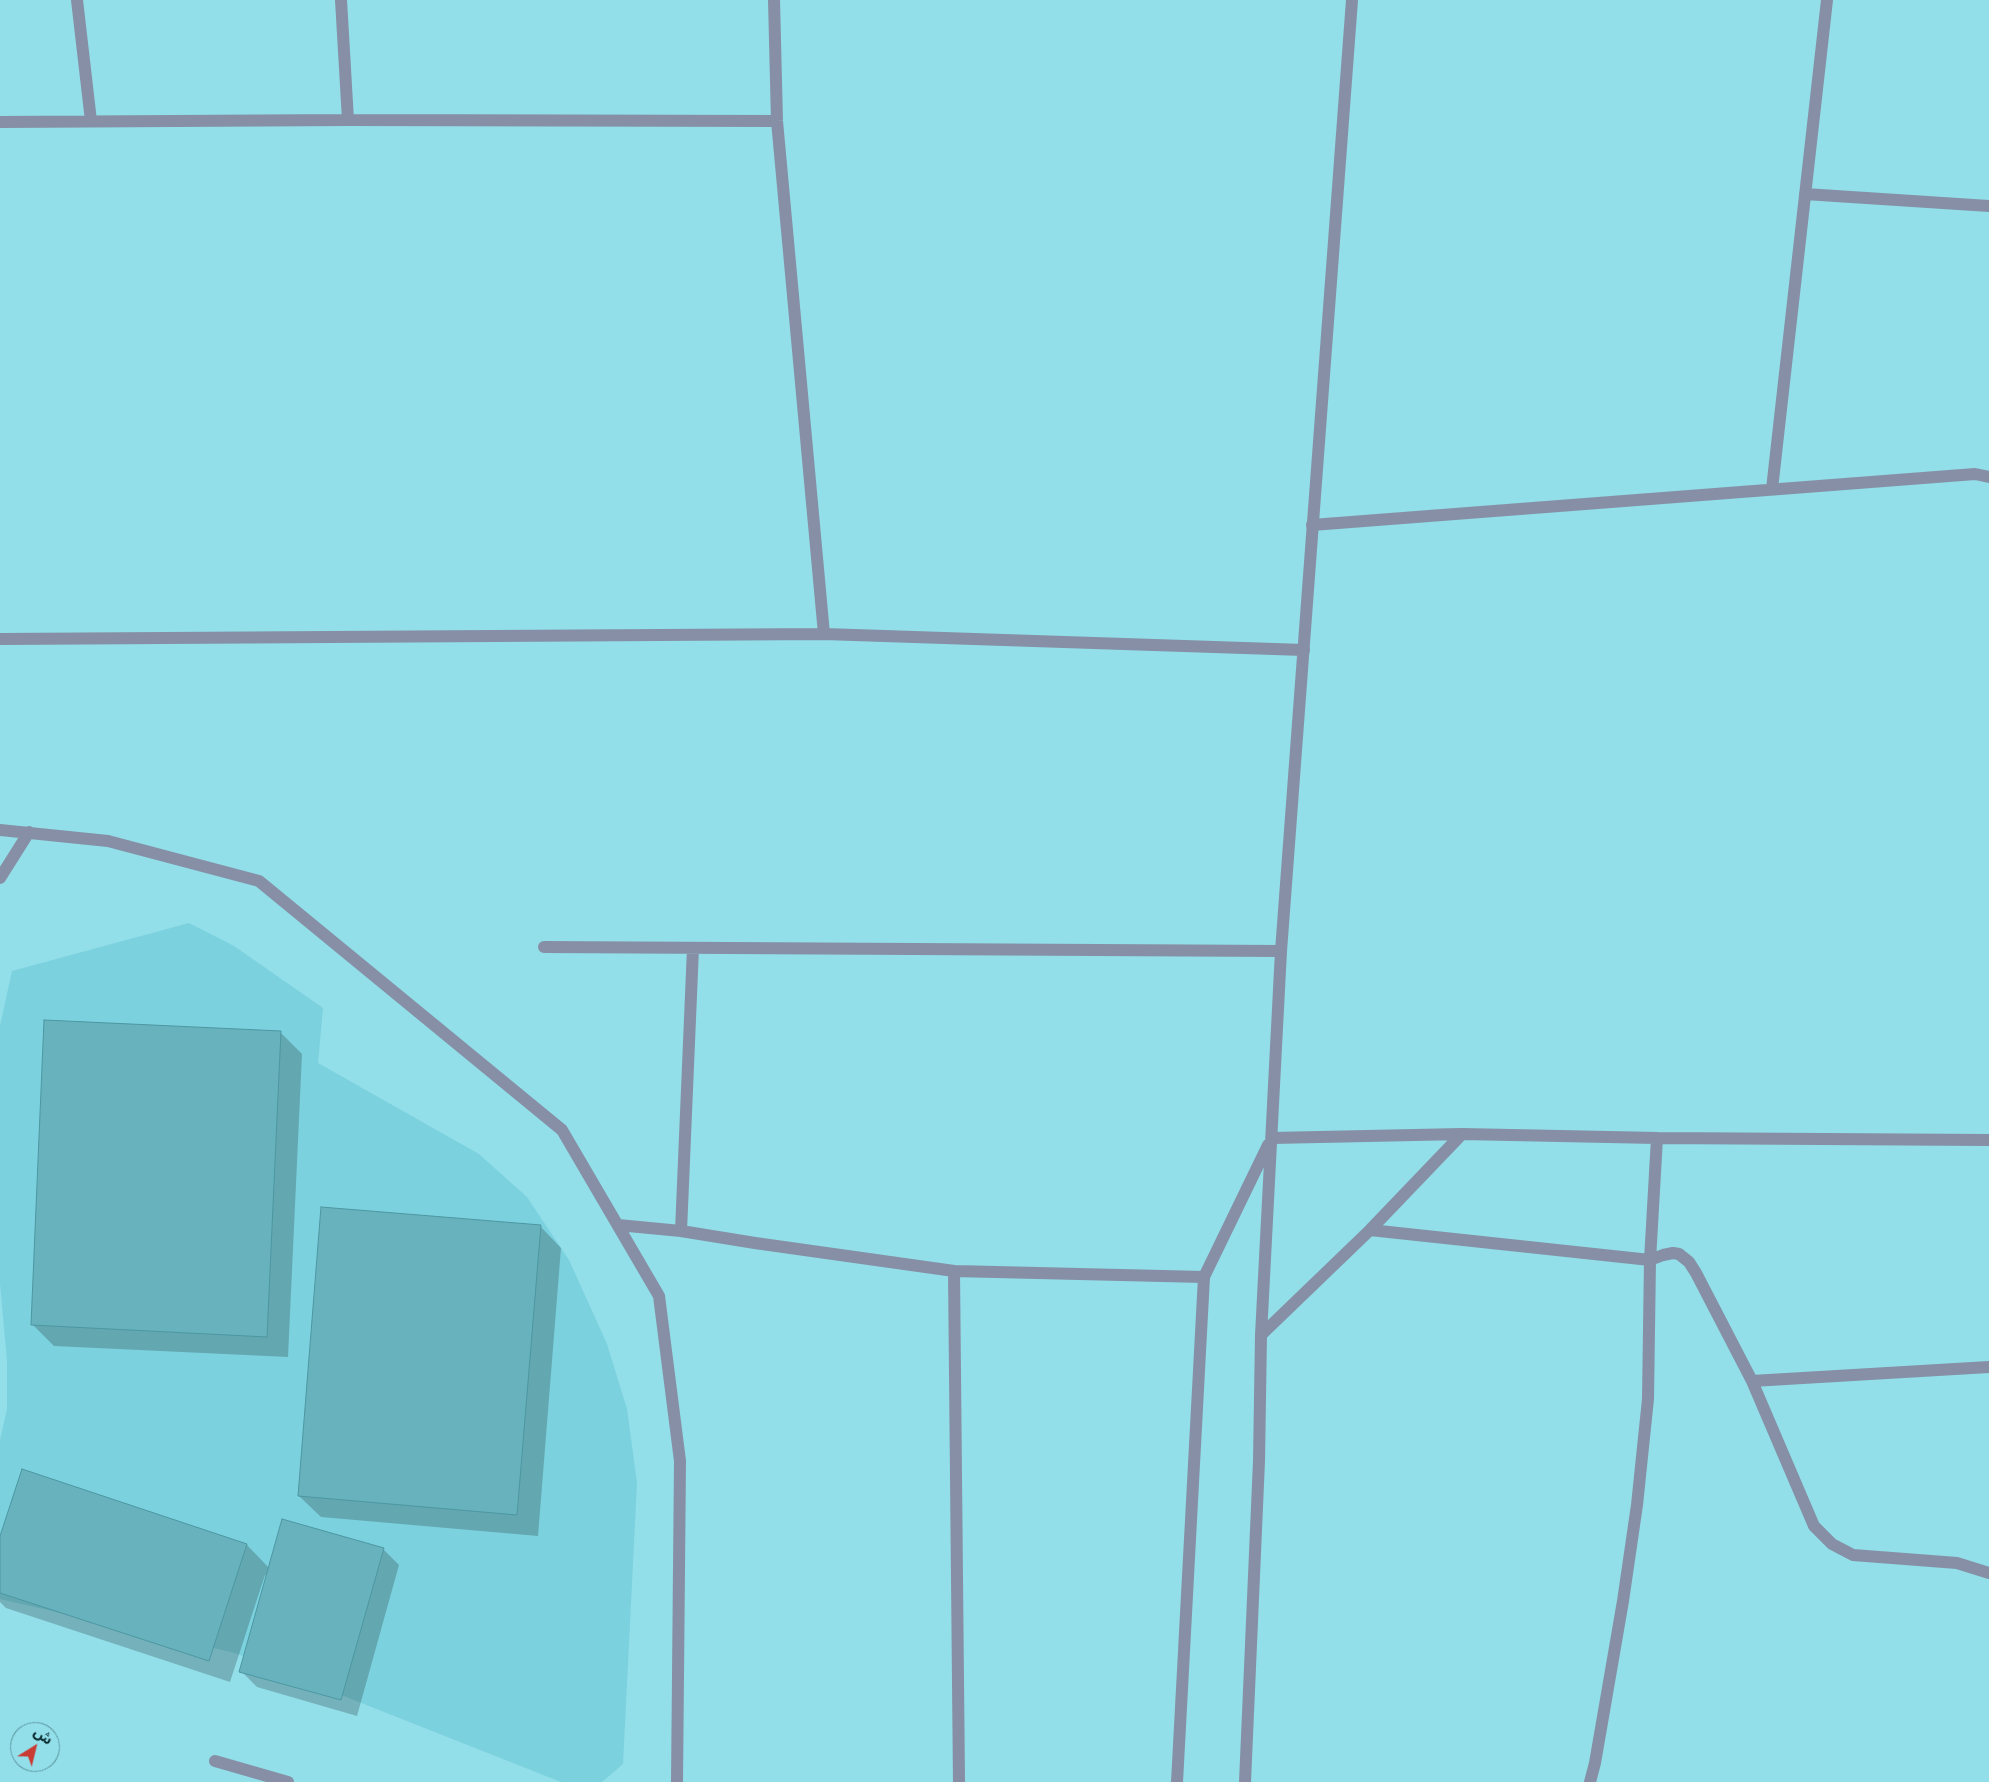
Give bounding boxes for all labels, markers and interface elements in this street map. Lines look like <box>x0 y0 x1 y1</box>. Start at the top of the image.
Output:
north arrow <box>10 1722 60 1772</box>
text: ش <box>31 1724 56 1748</box>

